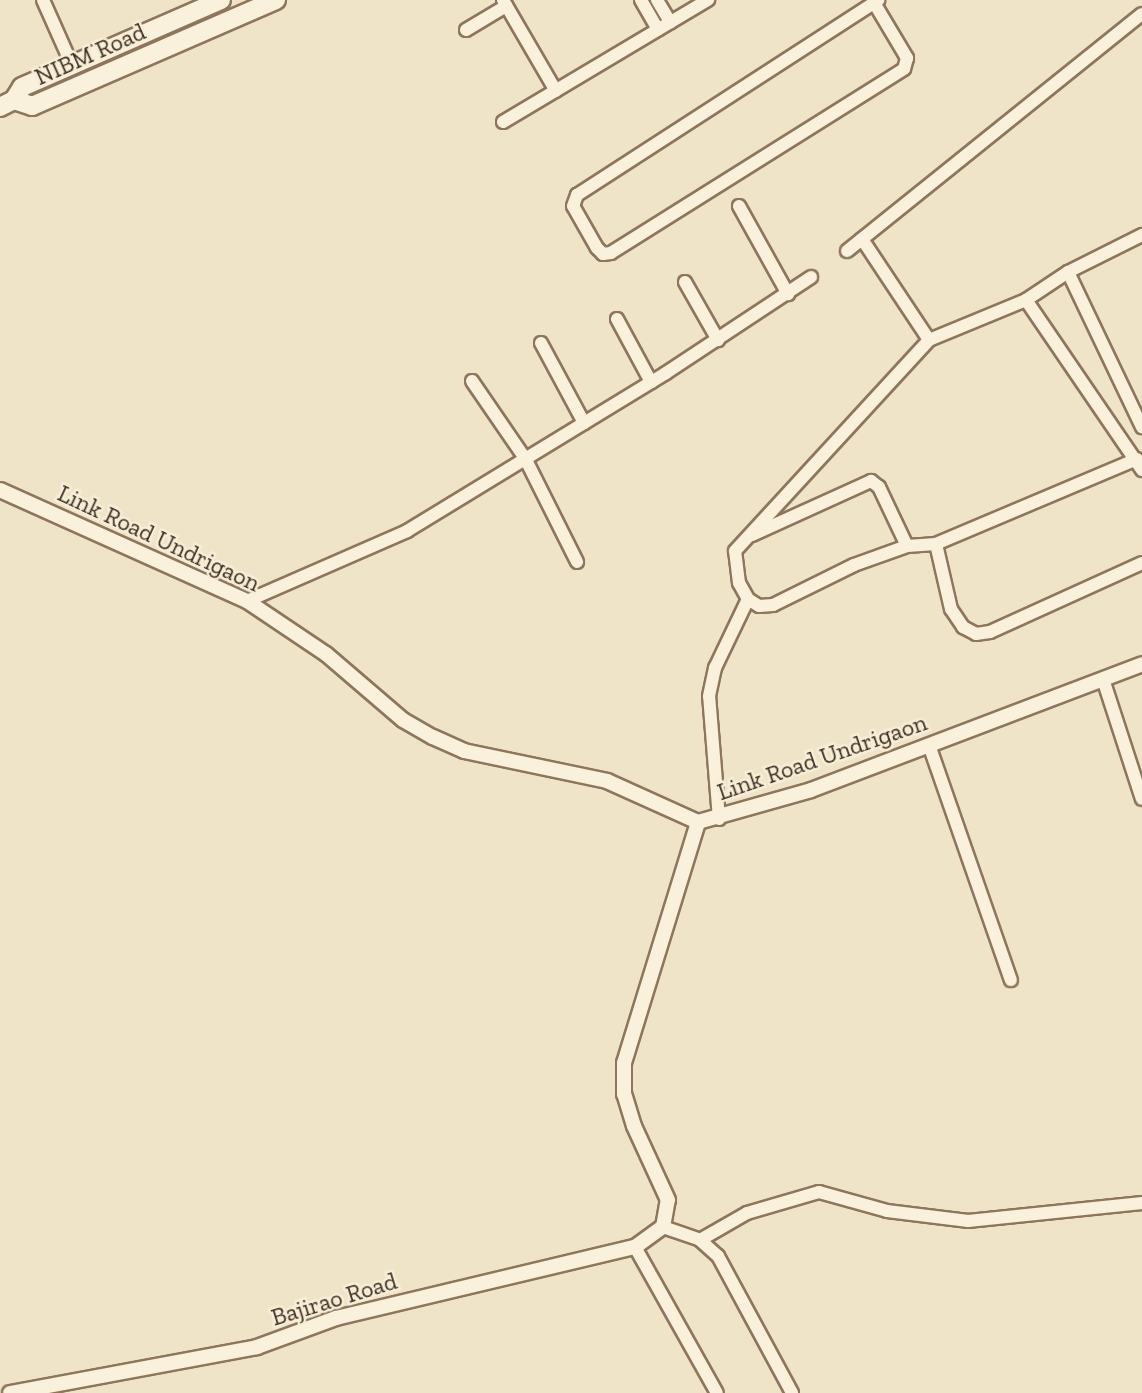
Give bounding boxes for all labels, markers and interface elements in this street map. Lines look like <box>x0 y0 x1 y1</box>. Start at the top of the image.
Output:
street label: NIBM Road <box>30 17 150 91</box>
street label: Link Road Undrigaon <box>53 479 265 597</box>
street label: Link Road Undrigaon <box>713 708 931 806</box>
street label: Bajirao Road <box>268 1266 400 1332</box>

